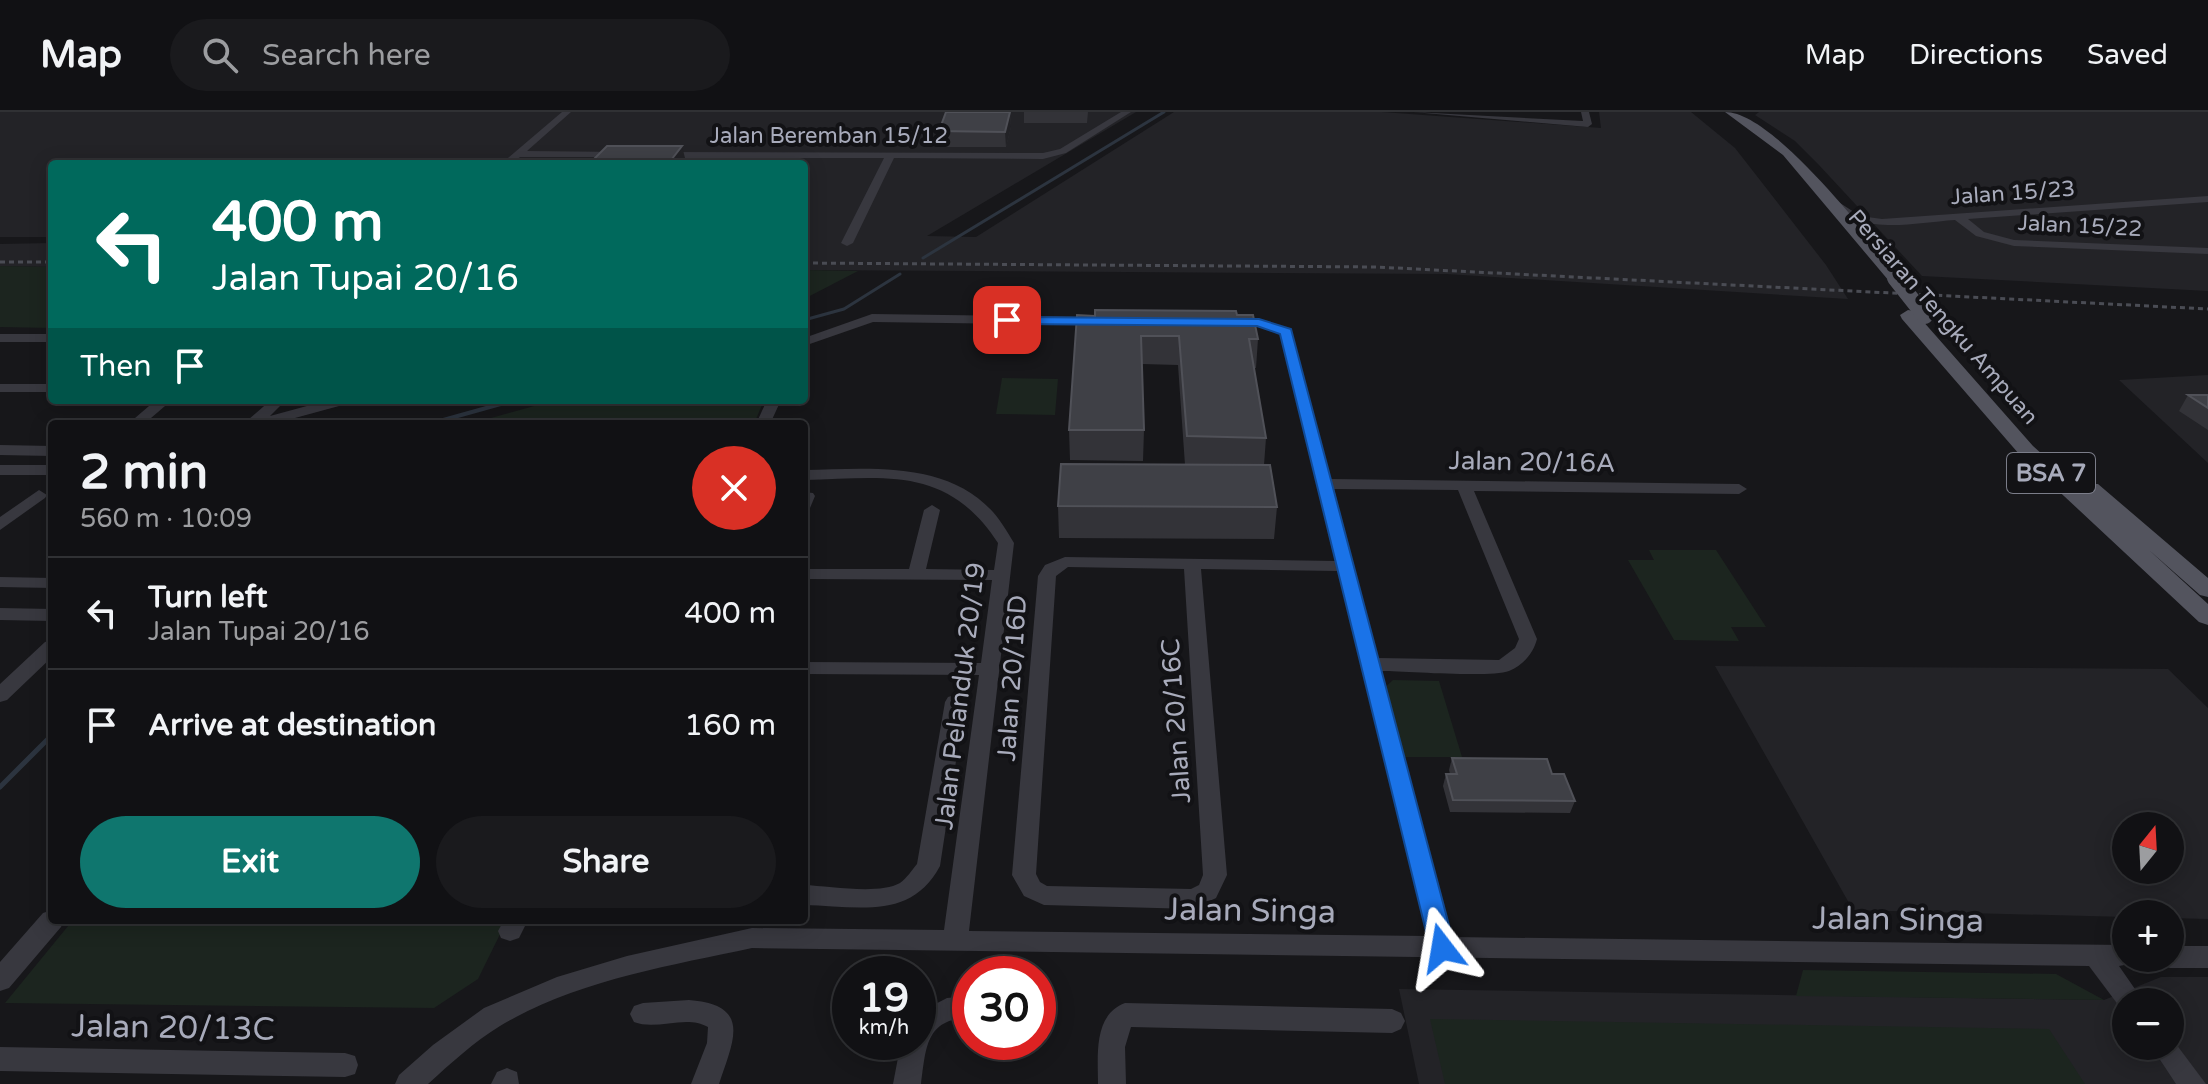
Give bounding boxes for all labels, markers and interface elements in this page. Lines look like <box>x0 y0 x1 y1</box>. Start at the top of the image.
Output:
search box <box>170 19 730 91</box>
text: Map <box>40 32 122 78</box>
icon: search <box>198 33 242 77</box>
text: Search here <box>262 37 431 74</box>
text: Map <box>1805 38 1865 72</box>
text: Directions <box>1909 38 2043 72</box>
text: Saved <box>2087 38 2168 72</box>
street label: Jalan Beremban 15/12 <box>710 123 948 149</box>
street label: Jalan 15/23 <box>1950 176 2076 210</box>
text: 400 m <box>212 189 383 256</box>
icon: left <box>80 192 184 296</box>
street label: Persiaran Tengku Ampuan <box>1843 204 2043 430</box>
street label: Jalan 15/22 <box>2017 210 2143 242</box>
text: Jalan Tupai 20/16 <box>212 257 519 300</box>
pin <box>973 286 1041 354</box>
icon: arrive <box>985 298 1029 342</box>
icon: arrive <box>168 344 212 388</box>
text: Then <box>80 348 152 385</box>
text: 2 min <box>80 444 208 502</box>
street label: Jalan 20/16A <box>1448 445 1616 479</box>
button: close <box>692 446 776 530</box>
road number: BSA 7 <box>2007 453 2095 493</box>
text: 560 m · 10:09 <box>80 503 252 534</box>
street label: Jalan Pelanduk 20/19 <box>928 561 992 831</box>
text: Turn left <box>148 579 267 616</box>
icon: left <box>80 591 124 635</box>
street label: Jalan 20/16D <box>991 594 1033 762</box>
text: 400 m <box>684 595 776 632</box>
text: Jalan Tupai 20/16 <box>148 616 370 647</box>
street label: Jalan 20/16C <box>1155 637 1197 805</box>
icon: arrive <box>80 703 124 747</box>
text: Arrive at destination <box>148 707 436 744</box>
text: 160 m <box>684 707 776 744</box>
north arrow <box>2112 812 2184 884</box>
map controls <box>2112 812 2184 1060</box>
button: Exit <box>80 816 420 908</box>
button: Share <box>436 816 776 908</box>
street label: Jalan Singa <box>1164 891 1336 931</box>
street label: Jalan Singa <box>1812 900 1984 940</box>
button: + <box>2112 900 2184 972</box>
position arrow <box>1400 906 1484 990</box>
speed limit sign: 30 <box>952 956 1056 1060</box>
text: 19 <box>859 974 909 1022</box>
button: − <box>2112 988 2184 1060</box>
street label: Jalan 20/13C <box>71 1007 275 1049</box>
text: km/h <box>859 1016 909 1040</box>

